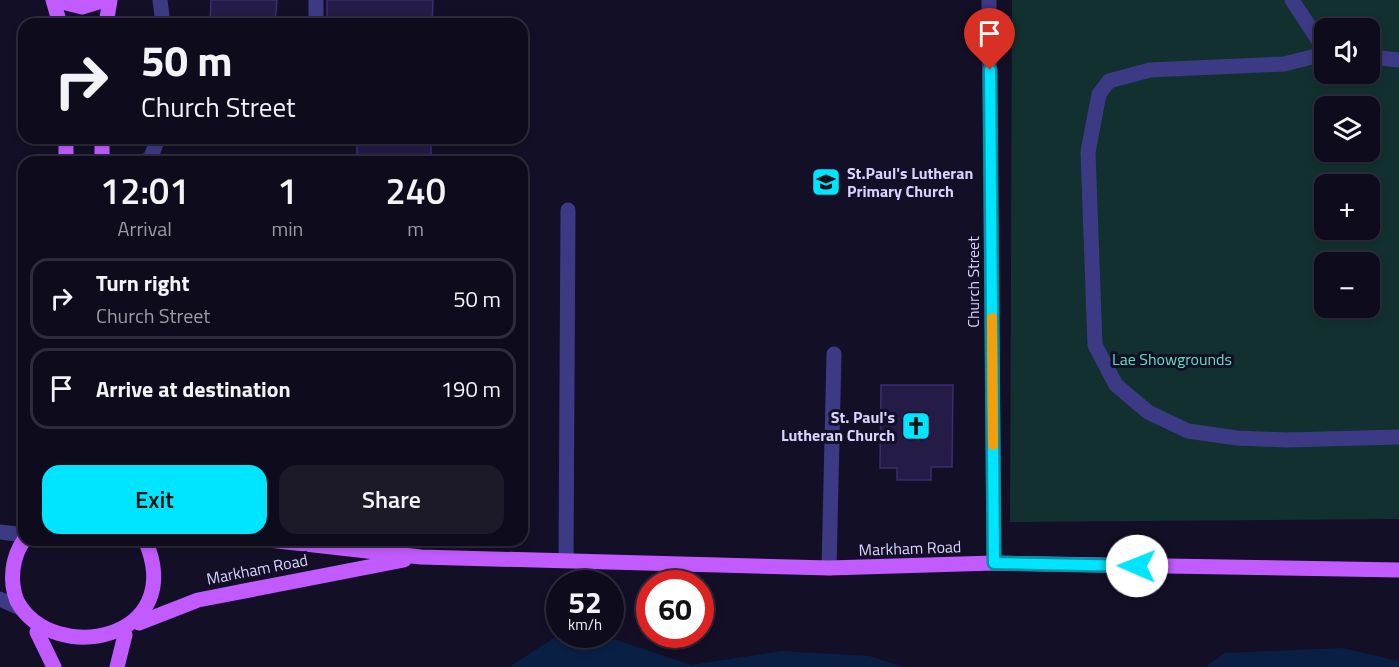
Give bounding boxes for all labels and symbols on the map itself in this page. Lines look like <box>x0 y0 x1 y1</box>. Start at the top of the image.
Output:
pin <box>964 8 1015 70</box>
place label: St.Paul's Lutheran Primary Church <box>847 161 973 203</box>
school or university icon: St.Paul's Lutheran Primary Church <box>810 166 842 198</box>
street label: Church Street <box>961 236 985 328</box>
park label: Lae Showgrounds <box>1112 347 1232 371</box>
place label: St. Paul's Lutheran Church <box>781 405 895 447</box>
church icon: St. Paul's Lutheran Church <box>900 410 932 442</box>
street label: Markham Road <box>858 534 962 562</box>
position arrow <box>1105 534 1169 598</box>
street label: Markham Road <box>204 547 310 591</box>
speed limit sign: 60 <box>636 570 714 648</box>

